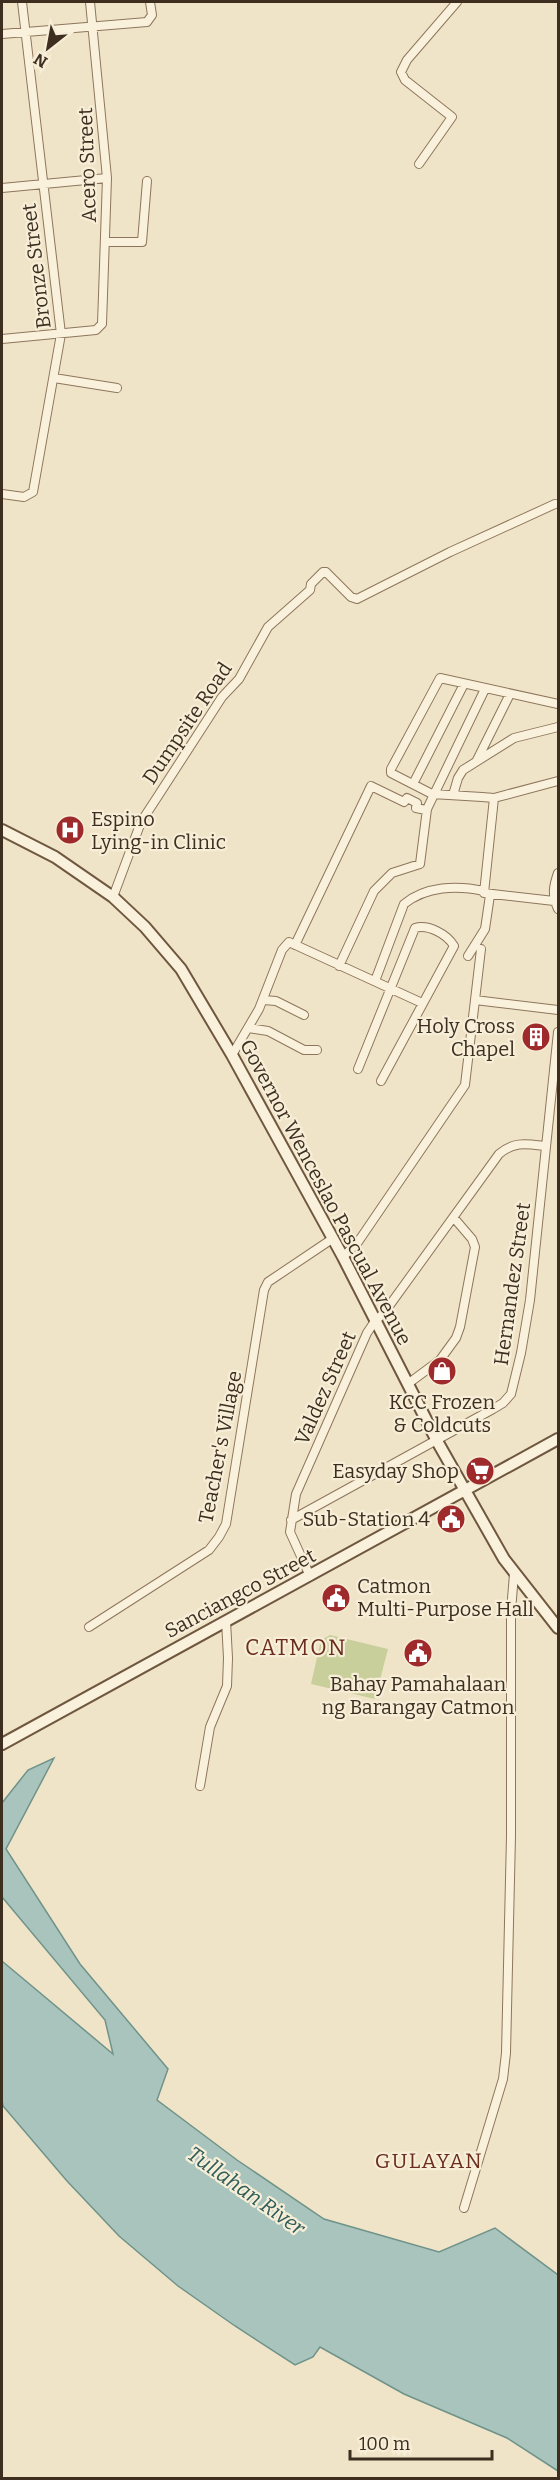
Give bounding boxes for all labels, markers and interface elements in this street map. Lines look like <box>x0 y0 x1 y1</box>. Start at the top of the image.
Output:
north arrow <box>18 18 78 78</box>
text: N <box>30 49 51 72</box>
street label: Acero Street <box>73 107 101 223</box>
street label: Bronze Street <box>16 202 56 330</box>
street label: Dumpsite Road <box>137 657 237 789</box>
place label: Espino Lying-in Clinic <box>91 807 226 854</box>
hospital icon: Espino Lying-in Clinic <box>54 814 86 846</box>
place label: Holy Cross Chapel <box>417 1014 515 1061</box>
building icon: Holy Cross Chapel <box>520 1021 552 1053</box>
street label: Governor Wenceslao Pascual Avenue <box>235 1035 417 1349</box>
street label: Hernandez Street <box>489 1201 535 1367</box>
street label: Valdez Street <box>289 1327 361 1449</box>
shop icon: KCC Frozen & Coldcuts <box>426 1355 458 1387</box>
street label: Teacher's Village <box>193 1369 247 1525</box>
place label: KCC Frozen & Coldcuts <box>389 1390 496 1437</box>
supermarket icon: Easyday Shop <box>464 1455 496 1487</box>
place label: Easyday Shop <box>332 1459 459 1483</box>
public building icon: Sub-Station 4 <box>435 1503 467 1535</box>
place label: Sub-Station 4 <box>302 1507 430 1531</box>
street label: Sanciangco Street <box>161 1543 319 1643</box>
place label: Catmon Multi-Purpose Hall <box>357 1574 534 1621</box>
public building icon: Catmon Multi-Purpose Hall <box>320 1582 352 1614</box>
district label: CATMON <box>245 1634 347 1661</box>
public building icon: Bahay Pamahalaan ng Barangay Catmon <box>402 1637 434 1669</box>
place label: Bahay Pamahalaan ng Barangay Catmon <box>322 1672 515 1719</box>
water label: Tullahan River <box>182 2141 311 2242</box>
district label: GULAYAN <box>375 2148 483 2174</box>
scale bar <box>350 2423 492 2461</box>
text: 100 m <box>359 2433 410 2455</box>

